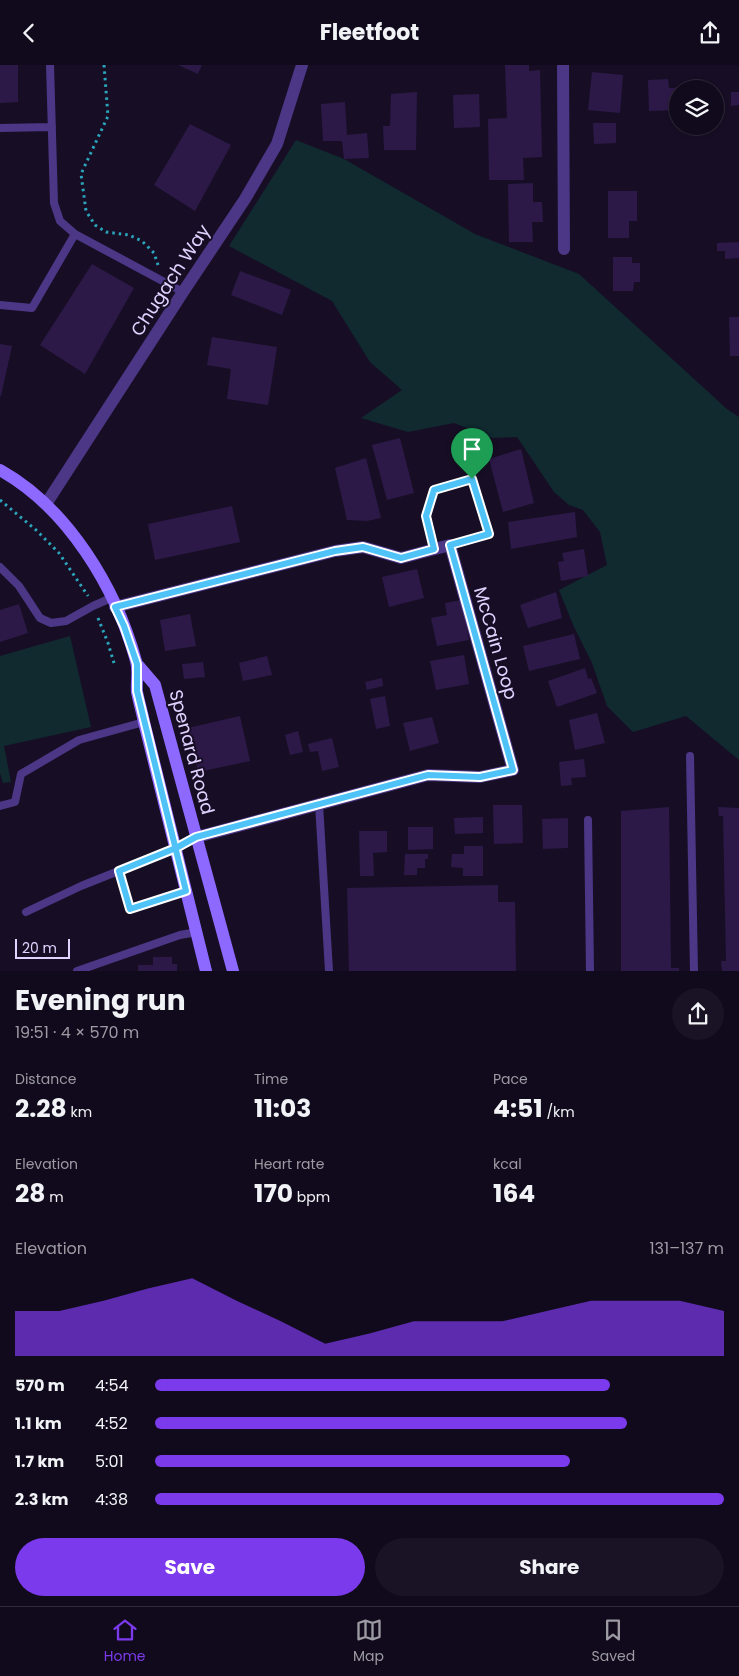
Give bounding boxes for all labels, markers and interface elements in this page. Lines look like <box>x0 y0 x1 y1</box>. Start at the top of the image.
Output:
text: Fleetfoot <box>320 17 419 48</box>
icon: back <box>15 19 43 47</box>
icon: share <box>696 19 724 47</box>
map controls <box>669 80 724 135</box>
button: layers <box>669 80 724 135</box>
street label: Chugach Way <box>125 219 215 341</box>
pin <box>451 428 493 479</box>
icon: arrive <box>458 435 486 463</box>
street label: McCain Loop <box>468 584 524 702</box>
street label: Spenard Road <box>163 687 221 817</box>
scale bar <box>15 936 70 959</box>
text: 20 m <box>22 938 57 958</box>
text: Evening run <box>15 981 186 1020</box>
button: share <box>672 988 724 1040</box>
text: 19:51 · 4 × 570 m <box>15 1021 139 1044</box>
text: Distance <box>15 1069 76 1089</box>
text: Time <box>254 1069 288 1089</box>
text: Pace <box>493 1069 528 1089</box>
text: 2.28 <box>15 1091 67 1126</box>
text: 11:03 <box>254 1091 311 1126</box>
text: 4:51 <box>493 1091 543 1126</box>
text: km <box>67 1102 92 1122</box>
text: /km <box>543 1102 575 1122</box>
text: Elevation <box>15 1154 78 1174</box>
text: Heart rate <box>254 1154 324 1174</box>
text: kcal <box>493 1154 522 1174</box>
text: 28 <box>15 1176 45 1211</box>
text: 170 <box>254 1176 293 1211</box>
text: 164 <box>493 1176 535 1211</box>
text: m <box>45 1187 64 1207</box>
text: bpm <box>293 1187 330 1207</box>
text: Elevation <box>15 1237 87 1260</box>
text: 131–137 m <box>649 1237 724 1260</box>
text: 570 m <box>15 1374 65 1397</box>
text: 4:54 <box>95 1374 129 1397</box>
text: 1.1 km <box>15 1412 62 1435</box>
text: 4:52 <box>95 1412 128 1435</box>
text: 1.7 km <box>15 1450 64 1473</box>
text: 5:01 <box>95 1450 124 1473</box>
text: 2.3 km <box>15 1488 69 1511</box>
text: 4:38 <box>95 1488 128 1511</box>
button: Save <box>15 1538 365 1596</box>
button: Share <box>375 1538 724 1596</box>
tab: Home <box>104 1616 146 1667</box>
tab: Map <box>353 1616 384 1667</box>
tab: Saved <box>592 1616 635 1667</box>

